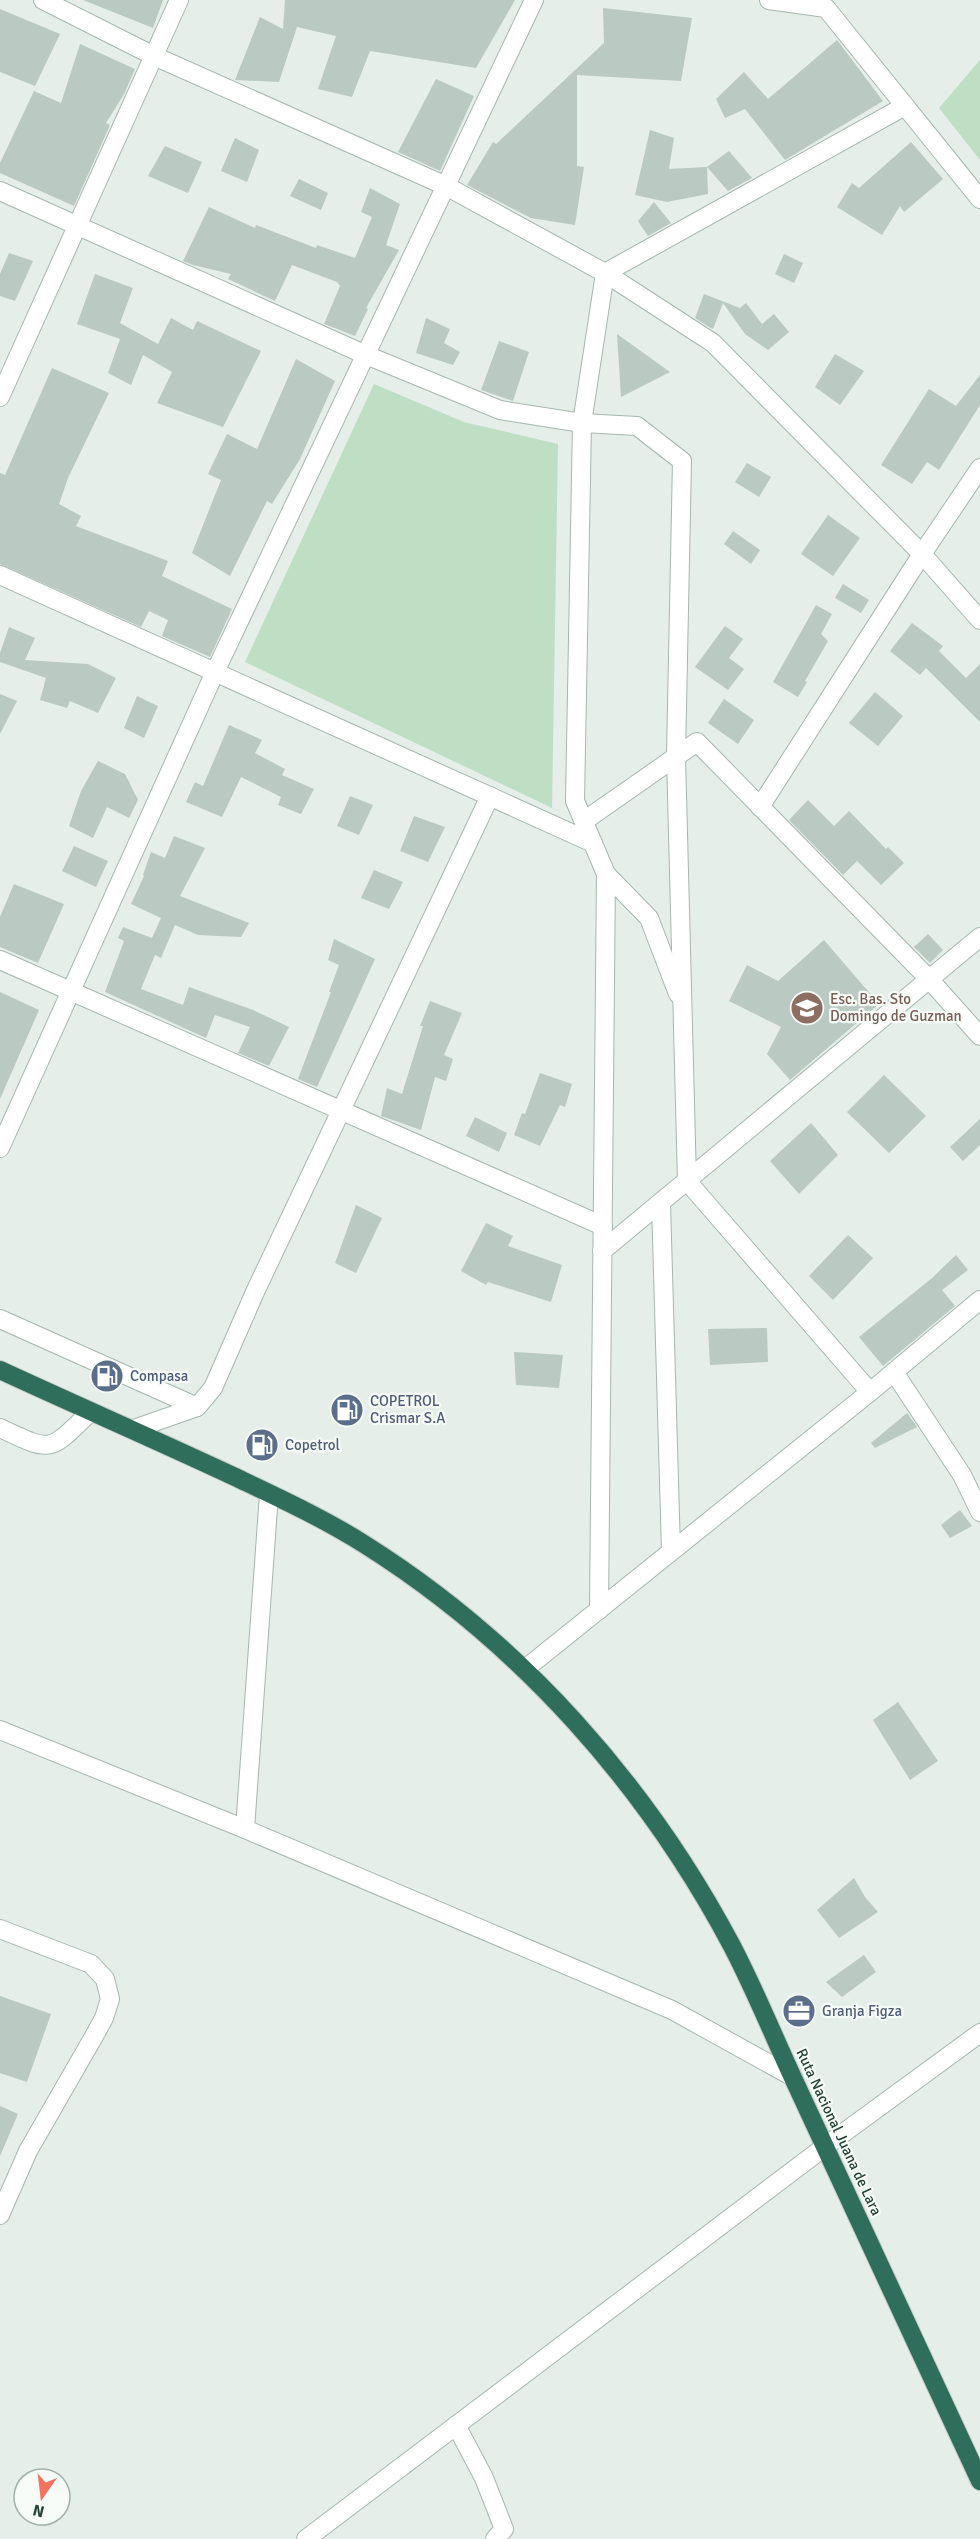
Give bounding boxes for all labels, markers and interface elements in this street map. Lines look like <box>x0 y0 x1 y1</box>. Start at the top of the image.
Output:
school or university icon: Esc. Bas. Sto Domingo de Guzman <box>789 990 825 1026</box>
place label: Esc. Bas. Sto Domingo de Guzman <box>830 990 962 1025</box>
fuel station icon: Compasa <box>89 1358 125 1394</box>
place label: Compasa <box>130 1367 188 1385</box>
fuel station icon: COPETROL Crismar S.A <box>329 1392 365 1428</box>
place label: COPETROL Crismar S.A <box>370 1392 445 1427</box>
fuel station icon: Copetrol <box>244 1427 280 1463</box>
place label: Copetrol <box>285 1436 340 1454</box>
office icon: Granja Figza <box>781 1993 817 2029</box>
place label: Granja Figza <box>822 2002 902 2020</box>
street label: Ruta Nacional Juana de Lara <box>792 2046 886 2218</box>
north arrow <box>12 2467 72 2527</box>
text: N <box>31 2500 46 2522</box>

